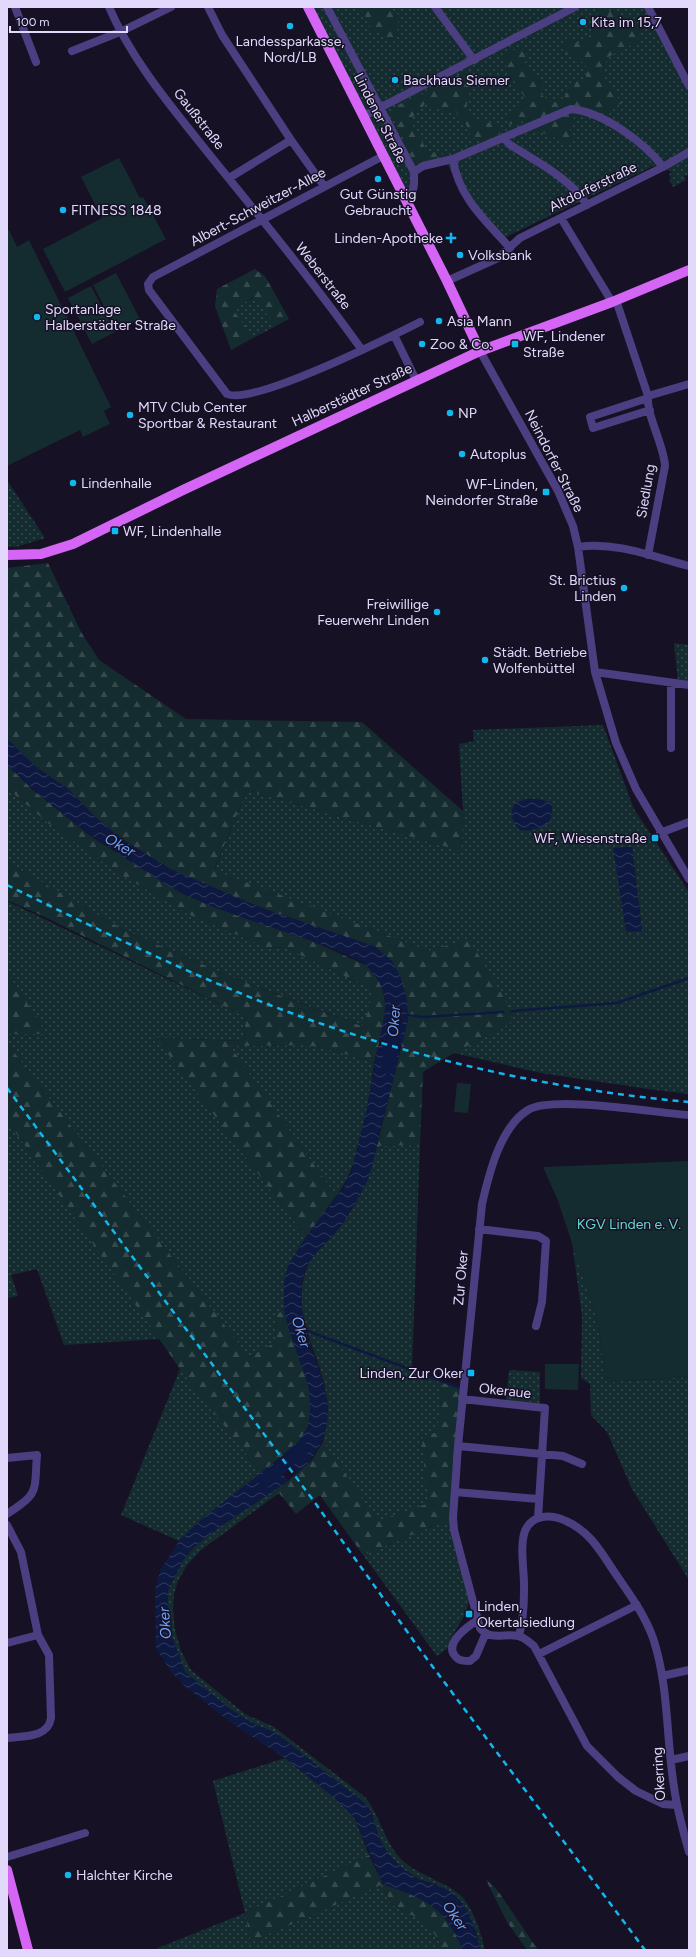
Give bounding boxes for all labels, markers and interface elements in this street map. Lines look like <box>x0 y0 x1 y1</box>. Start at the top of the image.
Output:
scale bar <box>10 8 127 34</box>
place label: Kita im 15,7 <box>591 14 662 31</box>
text: 100 m <box>16 15 50 29</box>
marker: Kita im 15,7 <box>578 17 588 27</box>
marker: Landessparkasse, Nord/LB <box>285 21 295 31</box>
place label: Landessparkasse, Nord/LB <box>236 33 344 66</box>
street label: Lindener Straße <box>350 70 410 166</box>
place label: Backhaus Siemer <box>403 72 510 89</box>
marker: Backhaus Siemer <box>390 75 400 85</box>
street label: Gaußstraße <box>170 85 228 153</box>
street label: Altdorferstraße <box>546 158 640 216</box>
street label: Albert-Schweitzer-Allee <box>187 164 329 250</box>
marker: Gut Günstig Gebraucht <box>373 174 383 184</box>
place label: Gut Günstig Gebraucht <box>340 186 416 219</box>
place label: FITNESS 1848 <box>71 202 162 219</box>
marker: FITNESS 1848 <box>58 205 68 215</box>
place label: Linden-Apotheke <box>334 230 443 247</box>
marker: Linden-Apotheke <box>446 233 456 243</box>
street label: Weberstraße <box>292 239 355 313</box>
place label: Volksbank <box>468 247 532 264</box>
marker: Volksbank <box>455 250 465 260</box>
place label: Sportanlage Halberstädter Straße <box>45 301 176 334</box>
marker: Sportanlage Halberstädter Straße <box>32 312 42 322</box>
place label: Asia Mann <box>447 313 512 330</box>
marker: Asia Mann <box>434 316 444 326</box>
place label: WF, Lindener Straße <box>523 328 605 361</box>
place label: Zoo & Co. <box>430 336 492 353</box>
marker: Zoo & Co. <box>417 339 427 349</box>
marker: WF, Lindener Straße <box>510 339 520 349</box>
street label: Halberstädter Straße <box>289 359 415 430</box>
place label: MTV Club Center Sportbar & Restaurant <box>138 399 277 432</box>
place label: NP <box>458 405 477 422</box>
street label: Neindorfer Straße <box>521 407 587 515</box>
marker: NP <box>445 408 455 418</box>
marker: MTV Club Center Sportbar & Restaurant <box>125 410 135 420</box>
place label: Autoplus <box>470 446 526 463</box>
marker: Autoplus <box>457 449 467 459</box>
street label: Siedlung <box>633 463 659 519</box>
place label: Lindenhalle <box>81 475 152 492</box>
place label: WF-Linden, Neindorfer Straße <box>425 476 538 509</box>
marker: Lindenhalle <box>68 478 78 488</box>
marker: WF-Linden, Neindorfer Straße <box>541 487 551 497</box>
place label: WF, Lindenhalle <box>123 523 222 540</box>
marker: WF, Lindenhalle <box>110 526 120 536</box>
place label: St. Brictius Linden <box>549 572 616 605</box>
marker: St. Brictius Linden <box>619 583 629 593</box>
place label: Freiwillige Feuerwehr Linden <box>317 596 429 629</box>
marker: Freiwillige Feuerwehr Linden <box>432 607 442 617</box>
place label: Städt. Betriebe Wolfenbüttel <box>493 644 587 677</box>
marker: Städt. Betriebe Wolfenbüttel <box>480 655 490 665</box>
water label: Oker <box>102 829 139 861</box>
place label: WF, Wiesenstraße <box>534 830 647 847</box>
marker: WF, Wiesenstraße <box>650 833 660 843</box>
water label: Oker <box>384 1003 404 1038</box>
park label: KGV Linden e. V. <box>577 1216 681 1233</box>
street label: Zur Oker <box>450 1250 472 1306</box>
water label: Oker <box>288 1314 315 1351</box>
place label: Linden, Zur Oker <box>360 1365 463 1382</box>
marker: Linden, Zur Oker <box>466 1368 476 1378</box>
street label: Okeraue <box>478 1380 532 1402</box>
place label: Linden, Okertalsiedlung <box>477 1598 575 1631</box>
water label: Oker <box>155 1605 175 1640</box>
marker: Linden, Okertalsiedlung <box>464 1609 474 1619</box>
street label: Okerring <box>649 1747 669 1801</box>
place label: Halchter Kirche <box>76 1867 173 1884</box>
marker: Halchter Kirche <box>63 1870 73 1880</box>
water label: Oker <box>439 1898 472 1935</box>

